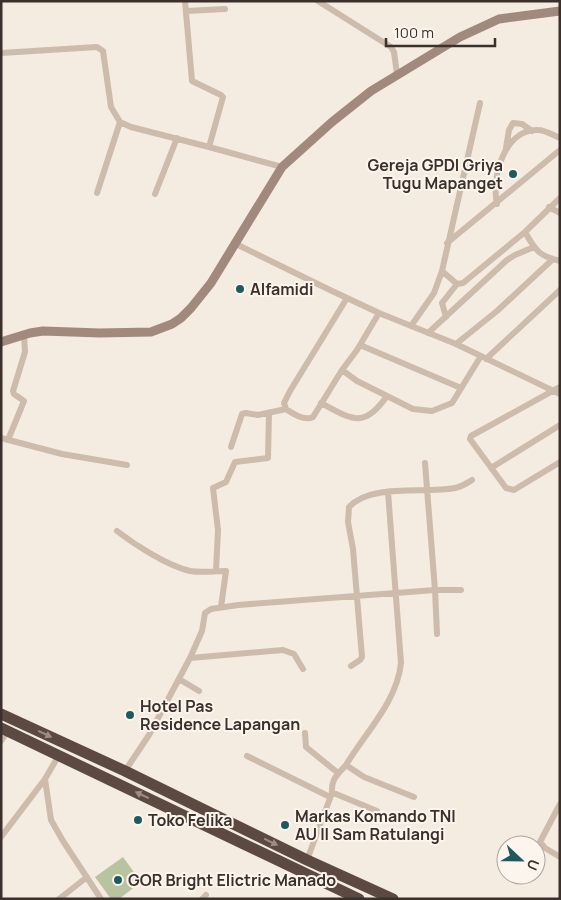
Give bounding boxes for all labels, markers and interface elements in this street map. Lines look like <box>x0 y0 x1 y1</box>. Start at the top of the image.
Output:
scale bar <box>386 15 495 47</box>
text: 100 m <box>394 22 434 43</box>
place label: Gereja GPDI Griya Tugu Mapanget <box>368 154 503 194</box>
marker: Gereja GPDI Griya Tugu Mapanget <box>507 168 519 180</box>
place label: Alfamidi <box>250 278 313 300</box>
marker: Alfamidi <box>234 283 246 295</box>
place label: Hotel Pas Residence Lapangan <box>140 695 300 735</box>
marker: Hotel Pas Residence Lapangan <box>124 709 136 721</box>
one-way arrow <box>38 730 53 739</box>
one-way arrow <box>135 790 149 798</box>
place label: Markas Komando TNI AU II Sam Ratulangi <box>295 805 456 845</box>
place label: Toko Felika <box>148 809 232 831</box>
marker: Toko Felika <box>132 814 144 826</box>
marker: Markas Komando TNI AU II Sam Ratulangi <box>279 819 291 831</box>
north arrow <box>496 835 546 885</box>
one-way arrow <box>264 838 278 846</box>
text: U <box>523 857 544 873</box>
place label: GOR Bright Elictric Manado <box>128 869 336 891</box>
marker: GOR Bright Elictric Manado <box>112 874 124 886</box>

